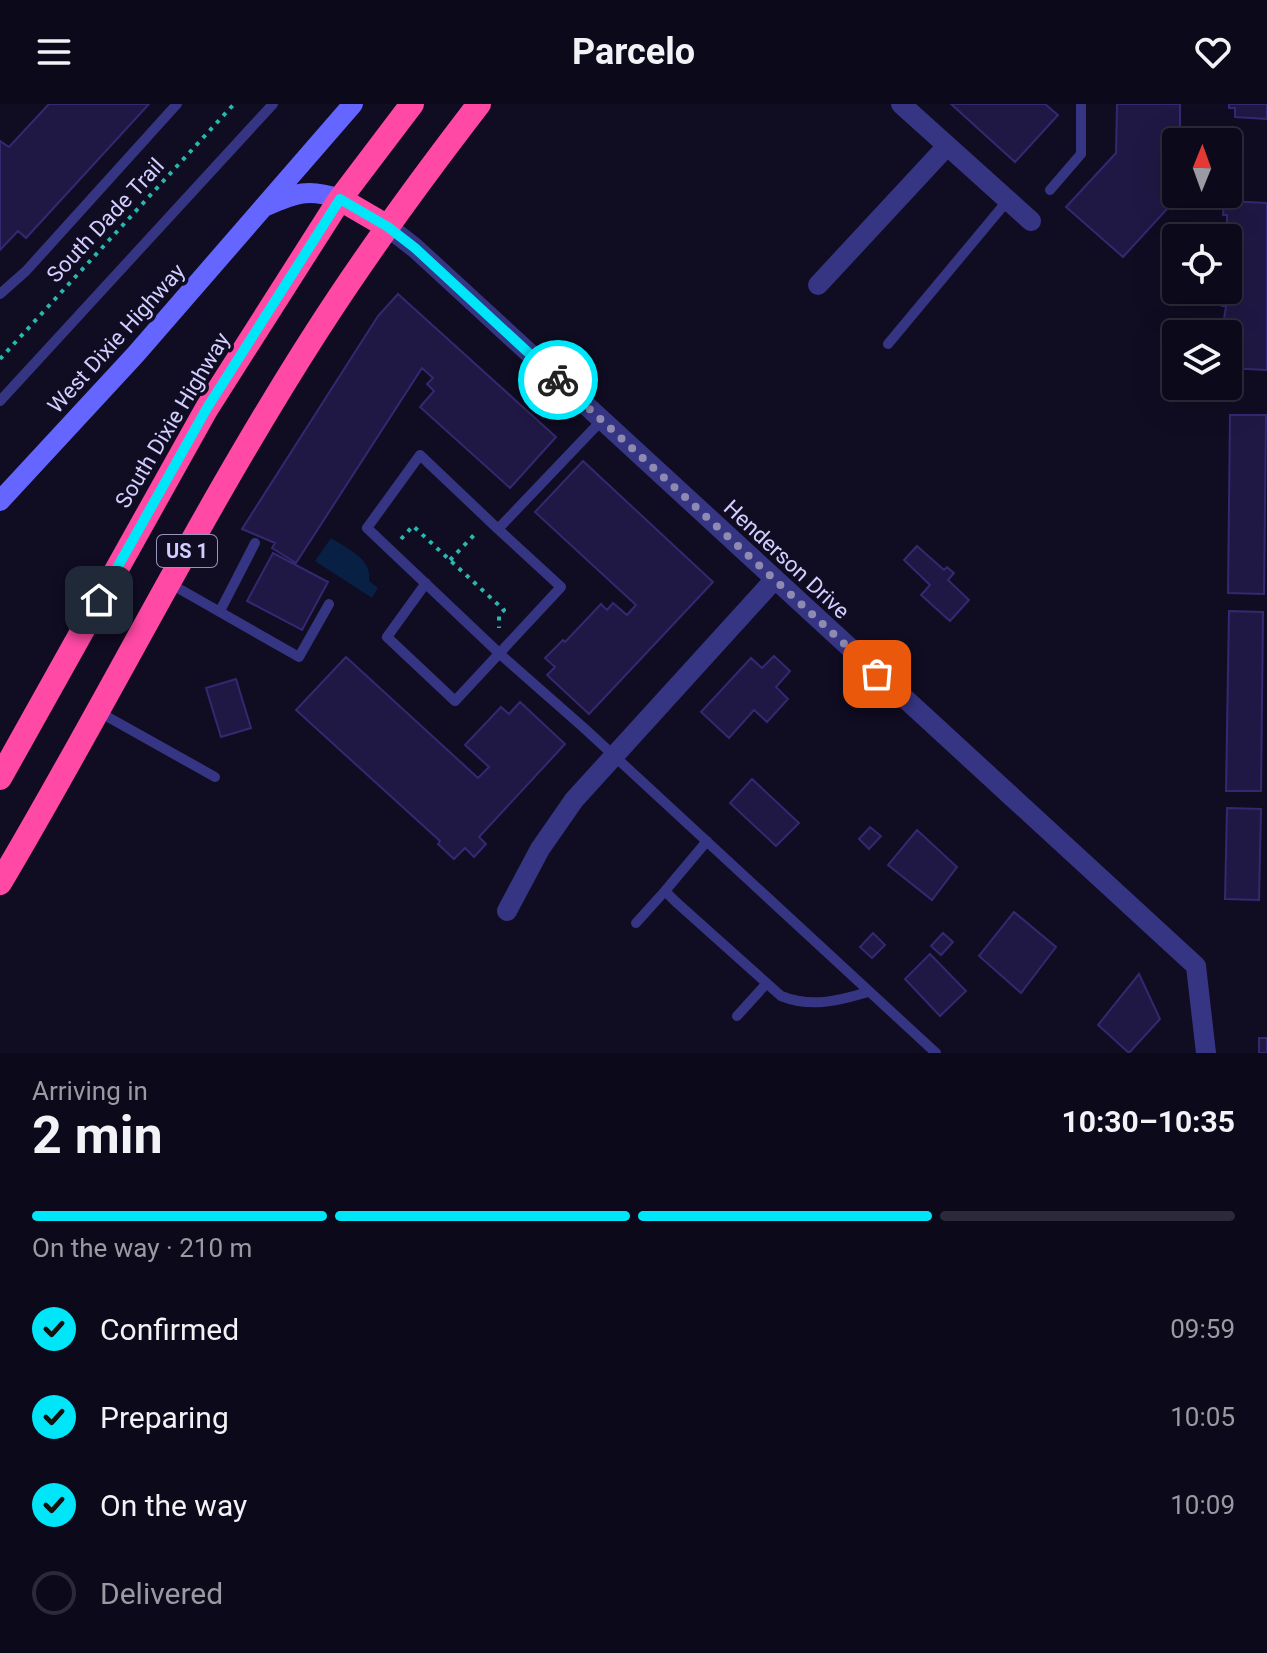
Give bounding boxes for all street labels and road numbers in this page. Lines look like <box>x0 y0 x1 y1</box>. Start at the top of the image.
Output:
street label: South Dade Trail <box>42 153 169 287</box>
street label: West Dixie Highway <box>43 258 190 418</box>
street label: South Dixie Highway <box>110 328 235 512</box>
street label: Henderson Drive <box>719 495 854 624</box>
road number: US 1 <box>157 535 217 567</box>

